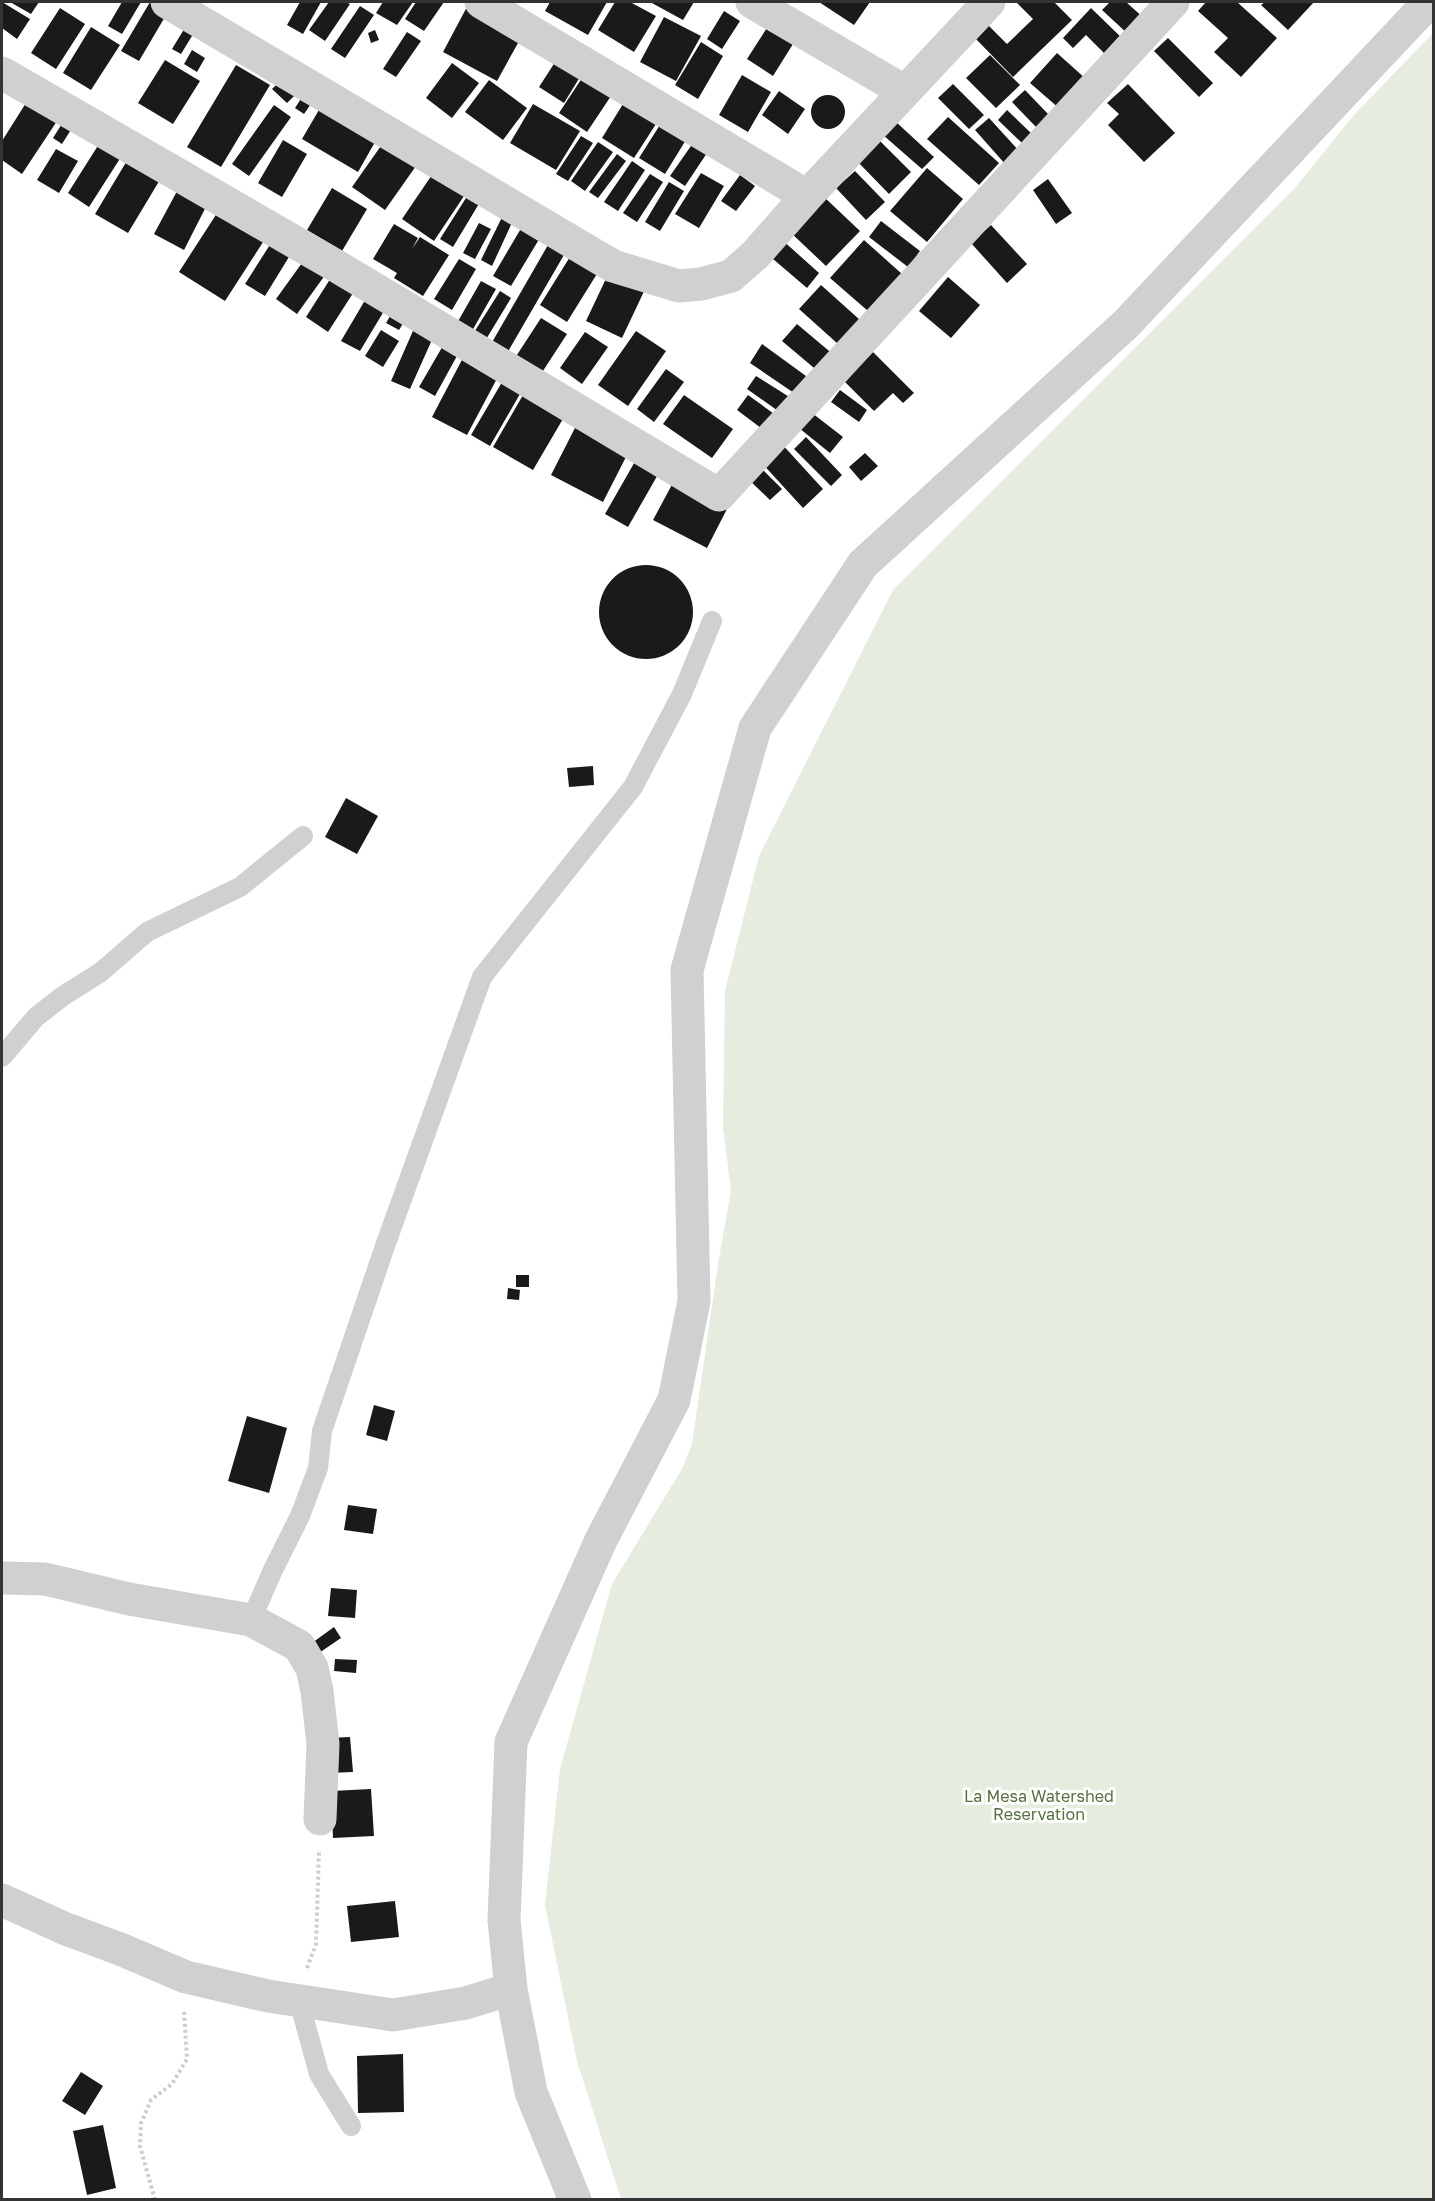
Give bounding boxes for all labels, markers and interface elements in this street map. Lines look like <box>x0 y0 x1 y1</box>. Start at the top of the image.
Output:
park label: La Mesa Watershed Reservation <box>964 1786 1114 1824</box>

